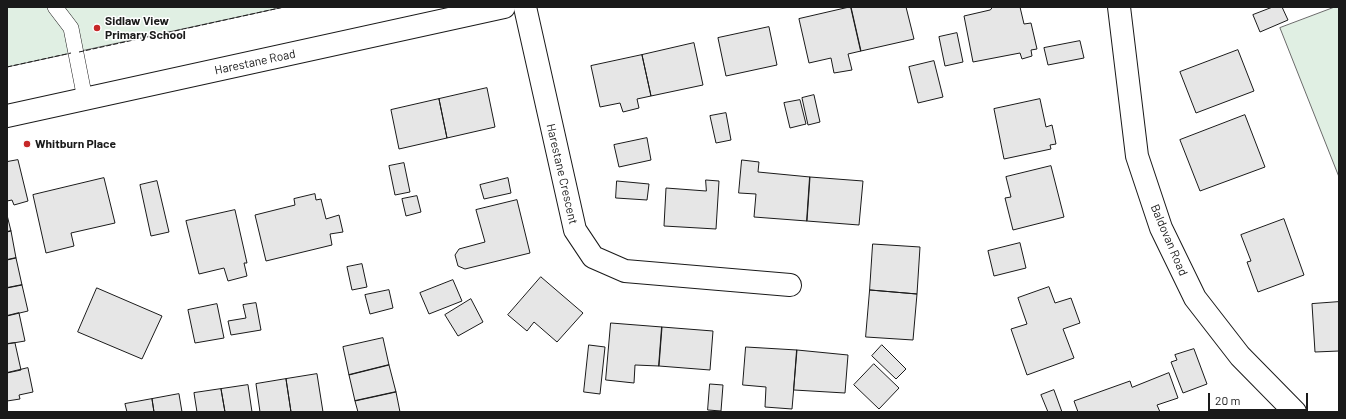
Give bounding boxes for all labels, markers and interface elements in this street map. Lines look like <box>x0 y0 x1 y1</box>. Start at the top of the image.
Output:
place label: Sidlaw View Primary School <box>105 14 186 42</box>
marker: Sidlaw View Primary School <box>92 23 102 33</box>
street label: Harestane Road <box>213 46 297 78</box>
street label: Harestane Crescent <box>543 122 581 226</box>
place label: Whitburn Place <box>35 137 116 151</box>
marker: Whitburn Place <box>22 139 32 149</box>
street label: Baldovan Road <box>1147 202 1191 278</box>
scale bar <box>1210 385 1310 411</box>
text: 20 m <box>1215 393 1241 407</box>

